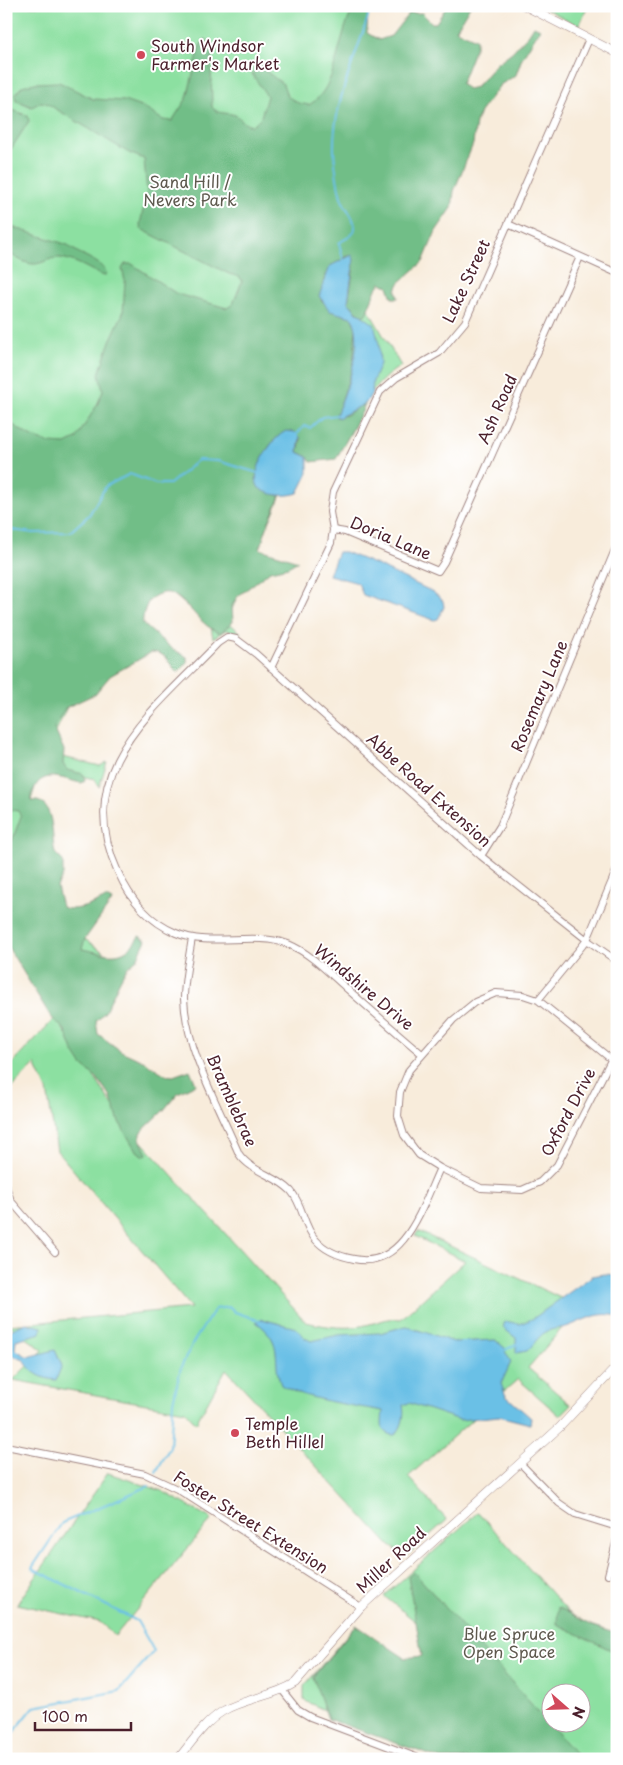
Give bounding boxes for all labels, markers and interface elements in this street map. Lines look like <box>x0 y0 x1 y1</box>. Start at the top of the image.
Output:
place label: South Windsor Farmer's Market <box>151 33 280 75</box>
marker: South Windsor Farmer's Market <box>135 49 147 61</box>
park label: Sand Hill / Nevers Park <box>143 169 237 211</box>
street label: Lake Street <box>435 235 495 326</box>
street label: Ash Road <box>470 370 522 447</box>
street label: Doria Lane <box>347 509 436 565</box>
street label: Rosemary Lane <box>504 636 573 755</box>
street label: Abbe Road Extension <box>362 727 497 852</box>
street label: Windshire Drive <box>310 937 420 1035</box>
street label: Bramblebrae <box>202 1049 264 1150</box>
street label: Oxford Drive <box>534 1063 601 1160</box>
place label: Temple Beth Hillel <box>245 1411 324 1453</box>
marker: Temple Beth Hillel <box>229 1427 241 1439</box>
street label: Foster Street Extension <box>170 1464 334 1579</box>
street label: Miller Road <box>350 1521 431 1598</box>
park label: Blue Spruce Open Space <box>463 1621 556 1663</box>
north arrow <box>540 1682 590 1732</box>
scale bar <box>35 1700 131 1732</box>
text: 100 m <box>42 1704 88 1727</box>
text: N <box>567 1704 590 1721</box>

